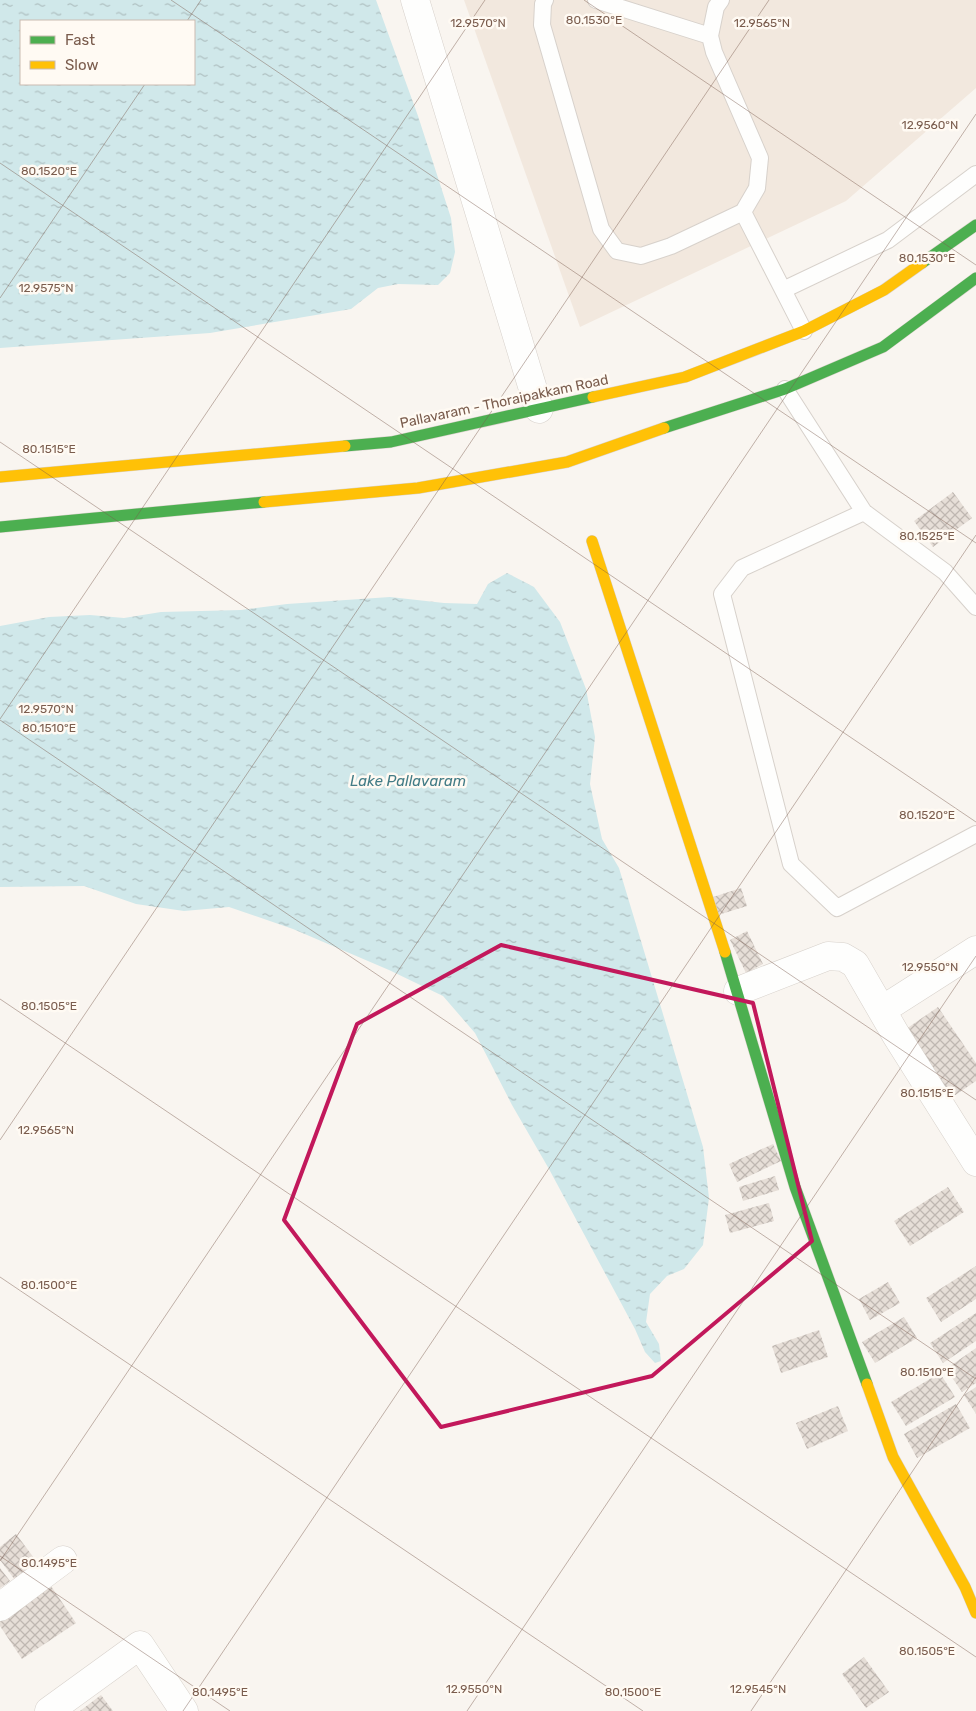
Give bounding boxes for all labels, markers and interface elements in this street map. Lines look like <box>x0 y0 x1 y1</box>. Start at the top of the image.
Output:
text: 80.1530°E <box>566 13 622 27</box>
text: 12.9570°N <box>450 16 506 30</box>
text: 12.9565°N <box>734 16 790 30</box>
legend <box>20 20 195 85</box>
text: Fast <box>65 31 95 49</box>
text: Slow <box>65 56 98 74</box>
text: 12.9560°N <box>902 118 958 132</box>
text: 80.1520°E <box>21 164 77 178</box>
text: 80.1530°E <box>899 251 955 265</box>
text: 12.9575°N <box>18 281 74 295</box>
street label: Pallavaram - Thoraipakkam Road <box>398 371 610 432</box>
text: 80.1515°E <box>22 442 76 456</box>
text: 80.1525°E <box>899 529 955 543</box>
text: 12.9570°N <box>18 702 74 716</box>
text: 80.1510°E <box>22 721 76 735</box>
water label: Lake Pallavaram <box>350 772 466 790</box>
text: 80.1520°E <box>899 808 955 822</box>
text: 12.9550°N <box>902 960 958 974</box>
text: 80.1505°E <box>21 999 77 1013</box>
text: 80.1515°E <box>900 1086 954 1100</box>
text: 12.9565°N <box>18 1123 74 1137</box>
text: 80.1500°E <box>21 1278 77 1292</box>
text: 80.1510°E <box>900 1365 954 1379</box>
text: 80.1495°E <box>21 1556 77 1570</box>
text: 80.1505°E <box>899 1644 955 1658</box>
text: 12.9550°N <box>446 1682 502 1696</box>
text: 12.9545°N <box>730 1682 786 1696</box>
text: 80.1495°E <box>192 1685 248 1699</box>
text: 80.1500°E <box>605 1685 661 1699</box>

